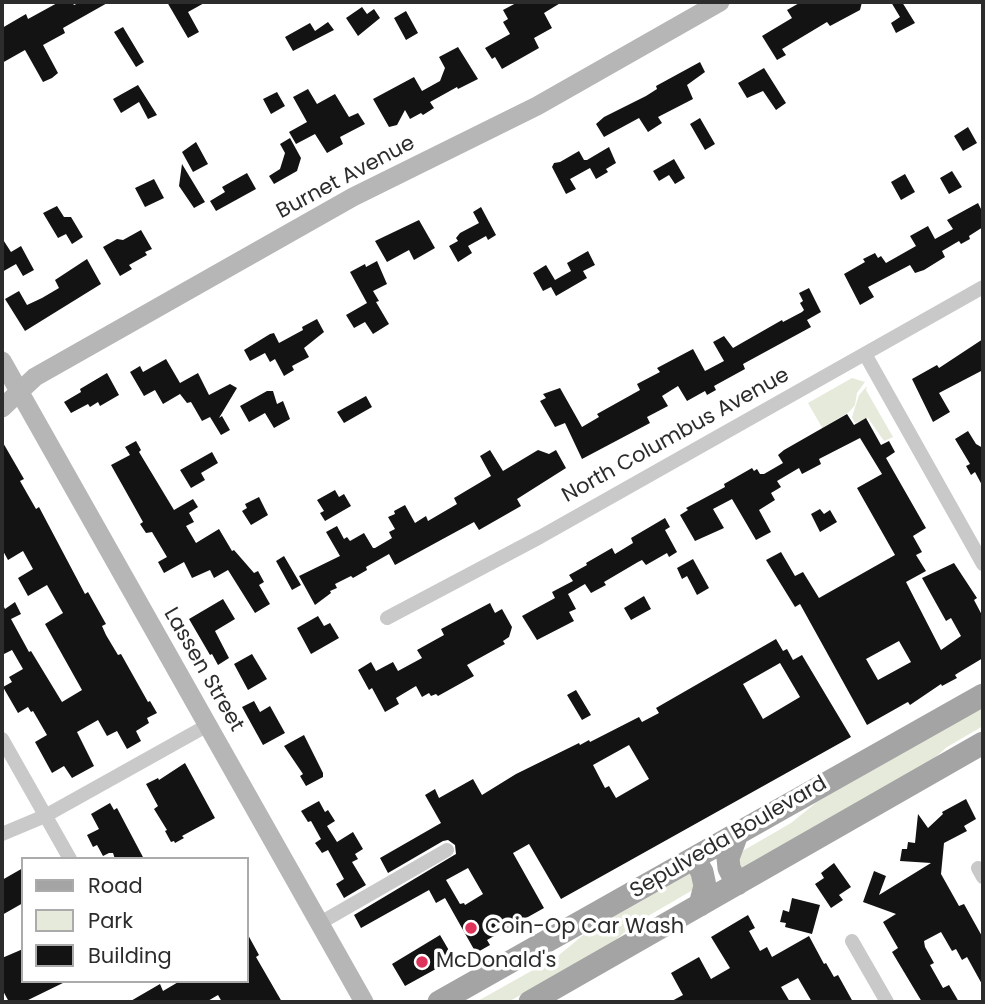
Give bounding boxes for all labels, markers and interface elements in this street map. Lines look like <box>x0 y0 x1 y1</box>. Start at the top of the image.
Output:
street label: Burnet Avenue <box>273 131 419 225</box>
street label: North Columbus Avenue <box>558 363 794 509</box>
street label: Lassen Street <box>157 604 249 736</box>
street label: Sepulveda Boulevard <box>626 771 832 905</box>
legend <box>21 857 248 983</box>
text: Road <box>88 871 143 900</box>
text: Park <box>88 906 133 935</box>
place label: Coin-Op Car Wash <box>485 915 684 941</box>
marker: Coin-Op Car Wash <box>463 920 479 936</box>
text: Building <box>88 941 172 970</box>
place label: McDonald's <box>436 949 556 975</box>
marker: McDonald's <box>414 954 430 970</box>

